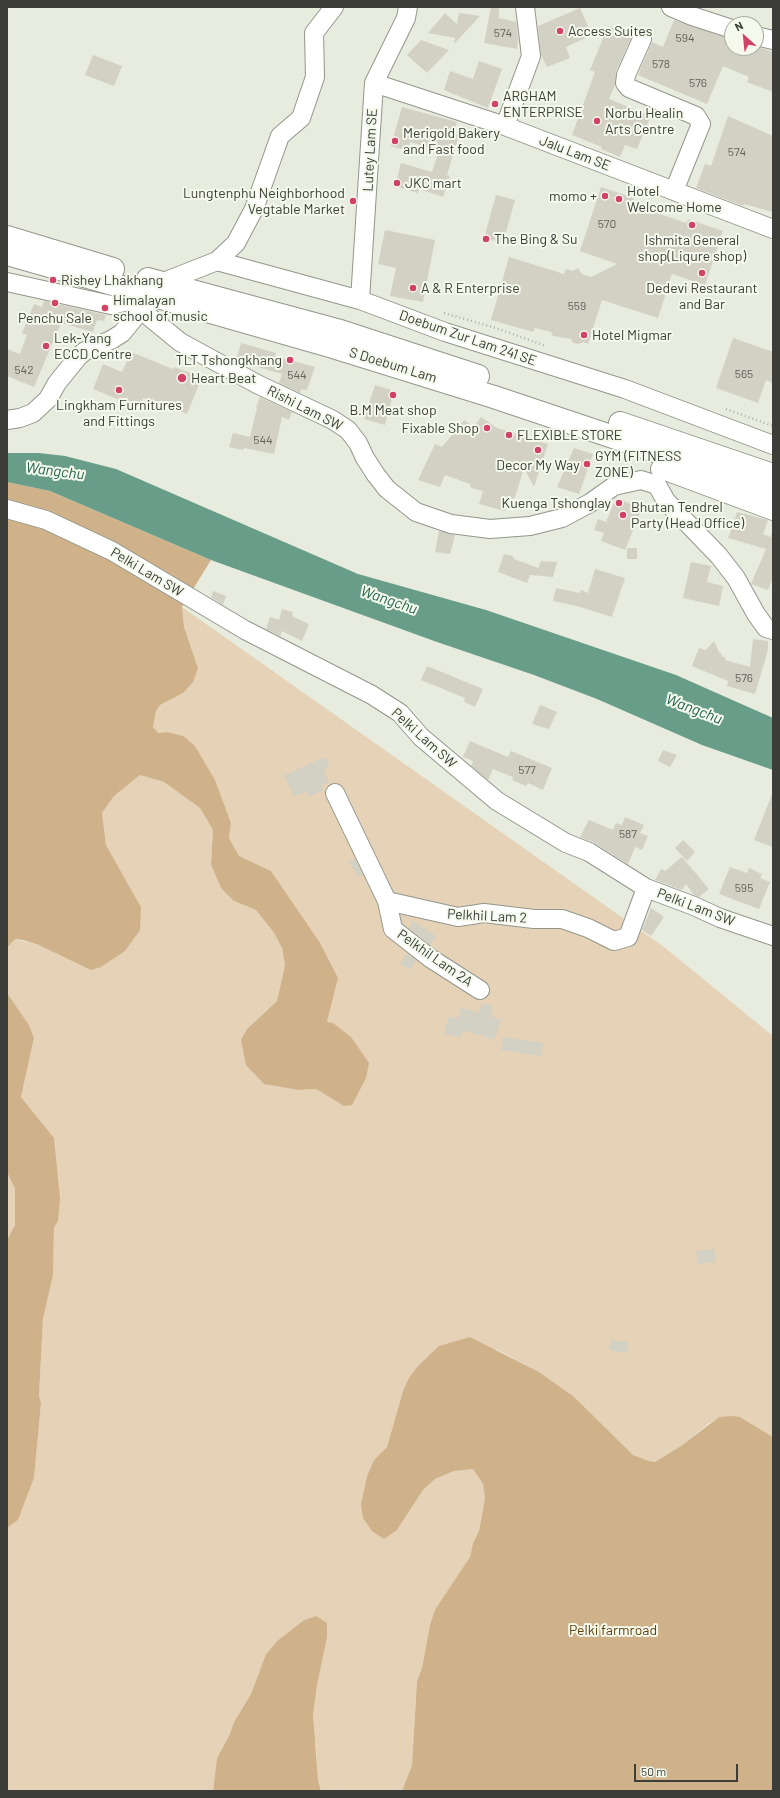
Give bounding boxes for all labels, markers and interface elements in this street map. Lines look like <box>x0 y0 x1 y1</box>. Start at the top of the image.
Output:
north arrow <box>724 16 764 56</box>
text: N <box>733 18 745 33</box>
place label: Access Suites <box>568 23 652 39</box>
house number: 574 <box>494 26 512 40</box>
marker: Access Suites <box>555 26 565 36</box>
house number: 594 <box>675 31 695 45</box>
house number: 578 <box>652 57 670 71</box>
house number: 576 <box>689 76 707 90</box>
place label: ARGHAM ENTERPRISE <box>503 88 583 120</box>
marker: ARGHAM ENTERPRISE <box>490 99 500 109</box>
place label: Norbu Healin Arts Centre <box>605 105 683 138</box>
street label: Lutey Lam SE <box>359 108 381 192</box>
marker: Norbu Healin Arts Centre <box>592 116 602 126</box>
place label: Merigold Bakery and Fast food <box>403 125 500 158</box>
street label: Jalu Lam SE <box>537 132 613 174</box>
marker: Merigold Bakery and Fast food <box>390 136 400 146</box>
house number: 574 <box>728 145 746 159</box>
place label: JKC mart <box>405 175 462 191</box>
marker: JKC mart <box>392 178 402 188</box>
place label: Hotel Welcome Home <box>627 183 722 216</box>
place label: Lungtenphu Neighborhood Vegtable Market <box>183 185 345 218</box>
place label: momo + <box>549 188 597 204</box>
marker: momo + <box>600 191 610 201</box>
marker: Hotel Welcome Home <box>614 194 624 204</box>
marker: Lungtenphu Neighborhood Vegtable Market <box>348 196 358 206</box>
house number: 570 <box>598 217 616 231</box>
marker: Ishmita General shop(Liqure shop) <box>687 220 697 230</box>
place label: The Bing & Su <box>494 231 578 247</box>
place label: Ishmita General shop(Liqure shop) <box>638 232 746 264</box>
marker: The Bing & Su <box>481 234 491 244</box>
marker: Dedevi Restaurant and Bar <box>697 268 707 278</box>
place label: Rishey Lhakhang <box>61 272 163 288</box>
marker: Rishey Lhakhang <box>48 275 58 285</box>
place label: A & R Enterprise <box>421 280 520 296</box>
place label: Dedevi Restaurant and Bar <box>646 280 758 312</box>
marker: A & R Enterprise <box>408 283 418 293</box>
place label: Himalayan school of music <box>113 292 208 324</box>
marker: Penchu Sale <box>50 298 60 308</box>
house number: 559 <box>568 299 586 313</box>
marker: Himalayan school of music <box>100 303 110 313</box>
street label: Doebum Zur Lam 241 SE <box>397 307 539 369</box>
place label: Penchu Sale <box>18 310 92 326</box>
place label: Hotel Migmar <box>592 327 672 343</box>
place label: Lek-Yang ECCD Centre <box>54 330 132 362</box>
marker: Hotel Migmar <box>579 330 589 340</box>
marker: Lek-Yang ECCD Centre <box>41 341 51 351</box>
street label: S Doebum Lam <box>347 344 439 386</box>
place label: TLT Tshongkhang <box>176 352 282 368</box>
marker: TLT Tshongkhang <box>285 355 295 365</box>
house number: 542 <box>14 363 34 377</box>
house number: 565 <box>735 367 753 381</box>
house number: 544 <box>287 368 307 382</box>
place label: Heart Beat <box>191 370 256 386</box>
marker: Heart Beat <box>176 372 188 384</box>
street label: Rishi Lam SW <box>264 382 346 434</box>
marker: Lingkham Furnitures and Fittings <box>114 385 124 395</box>
marker: B.M Meat shop <box>388 390 398 400</box>
place label: Lingkham Furnitures and Fittings <box>56 397 182 430</box>
place label: B.M Meat shop <box>349 402 437 418</box>
place label: Fixable Shop <box>402 420 479 436</box>
marker: Fixable Shop <box>482 423 492 433</box>
place label: FLEXIBLE STORE <box>517 427 622 443</box>
marker: FLEXIBLE STORE <box>504 430 514 440</box>
house number: 544 <box>253 433 273 447</box>
marker: Decor My Way <box>533 445 543 455</box>
place label: GYM (FITNESS ZONE) <box>595 448 681 480</box>
place label: Decor My Way <box>496 457 580 473</box>
water label: Wangchu <box>25 458 85 484</box>
marker: GYM (FITNESS ZONE) <box>582 459 592 469</box>
place label: Kuenga Tshonglay <box>502 495 611 511</box>
marker: Kuenga Tshonglay <box>614 498 624 508</box>
place label: Bhutan Tendrel Party (Head Office) <box>631 499 744 532</box>
marker: Bhutan Tendrel Party (Head Office) <box>618 510 628 520</box>
street label: Pelki Lam SW <box>108 544 186 600</box>
water label: Wangchu <box>358 582 420 618</box>
house number: 576 <box>735 671 753 685</box>
water label: Wangchu <box>663 690 725 728</box>
street label: Pelki Lam SW <box>388 704 460 772</box>
house number: 577 <box>518 763 536 777</box>
house number: 587 <box>619 827 637 841</box>
house number: 595 <box>735 881 753 895</box>
street label: Pelki Lam SW <box>655 884 737 930</box>
street label: Pelkhil Lam 2 <box>447 906 527 926</box>
street label: Pelkhil Lam 2A <box>394 926 476 990</box>
park label: Pelki farmroad <box>569 1622 657 1638</box>
scale bar <box>636 1756 740 1782</box>
text: 50 m <box>641 1764 666 1778</box>

